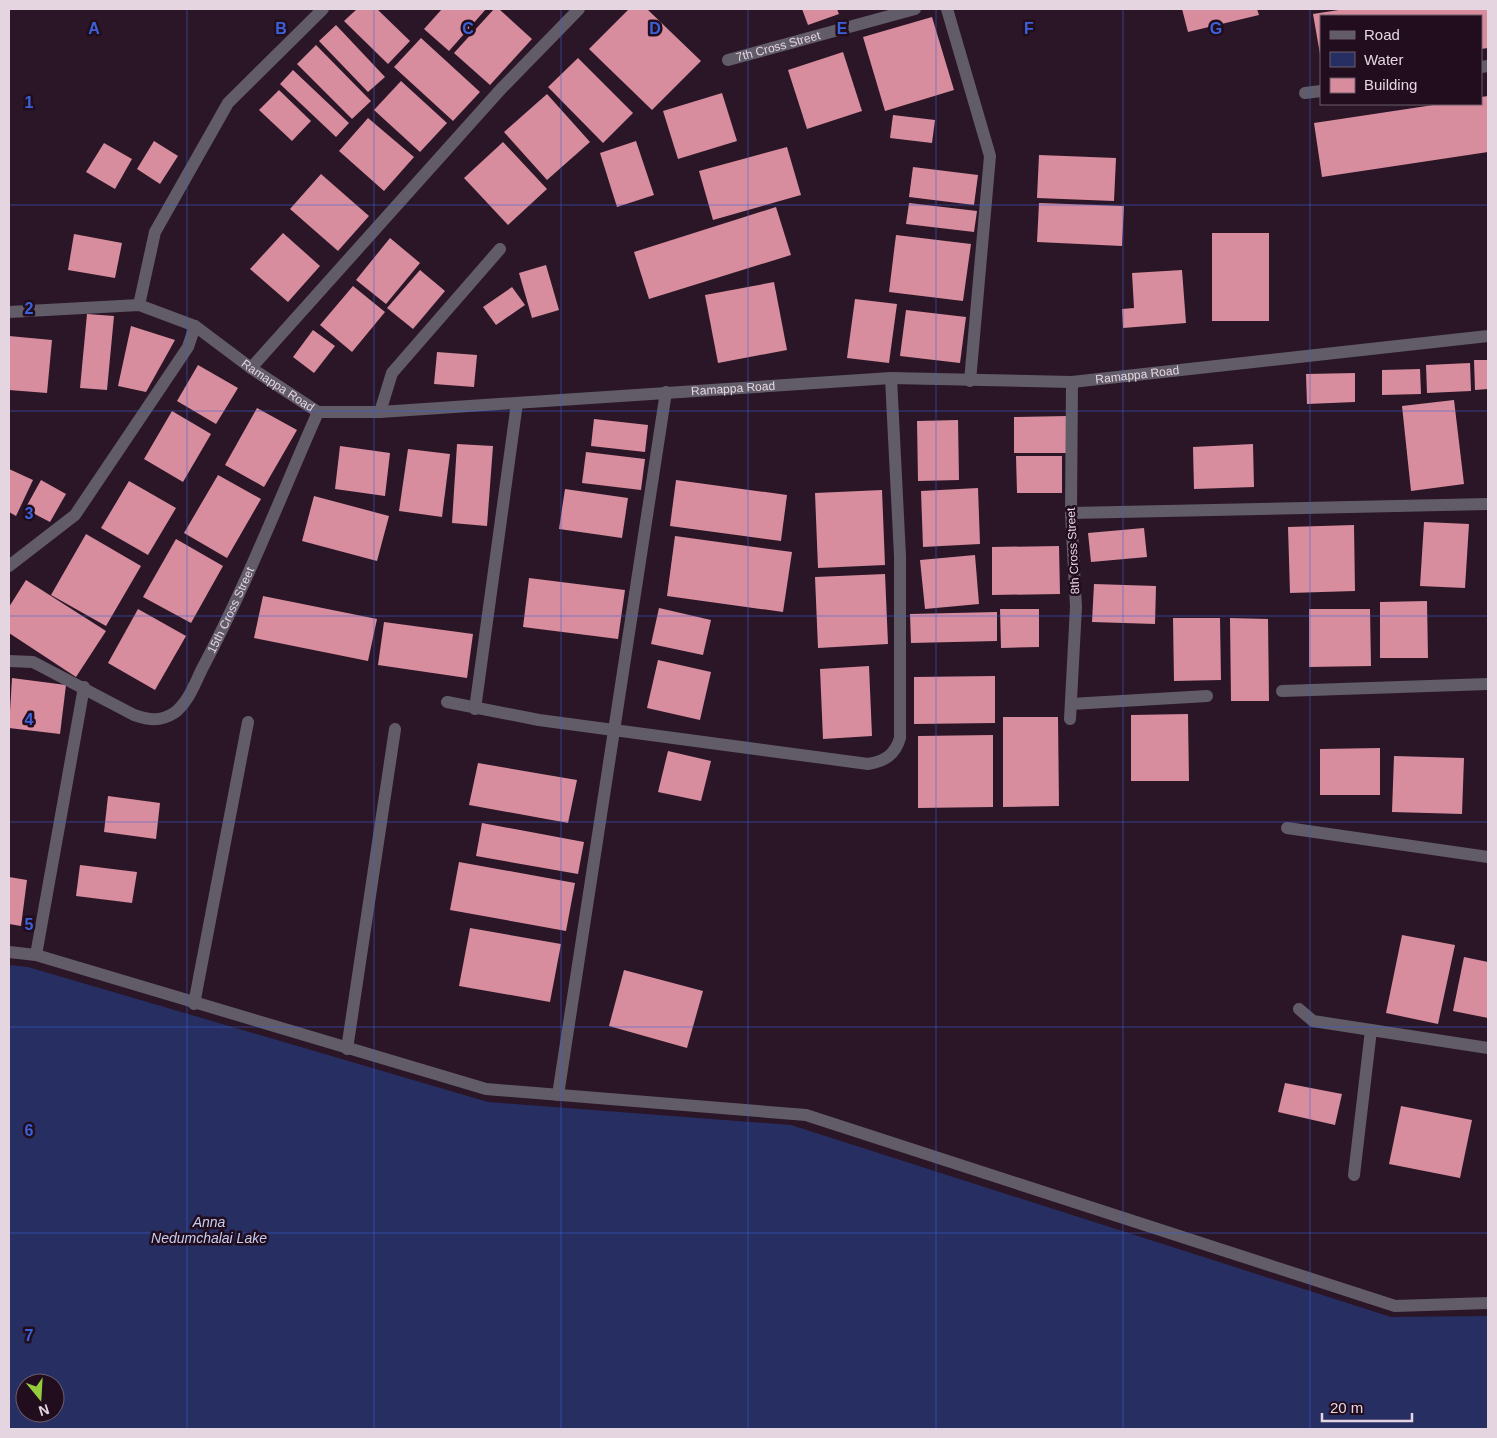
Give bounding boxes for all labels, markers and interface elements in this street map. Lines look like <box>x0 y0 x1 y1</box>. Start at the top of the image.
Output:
legend <box>1320 15 1482 105</box>
text: A <box>88 20 100 37</box>
text: B <box>275 20 287 37</box>
text: C <box>462 20 474 37</box>
text: D <box>649 20 661 37</box>
text: E <box>837 20 848 37</box>
text: F <box>1024 20 1034 37</box>
text: G <box>1210 20 1222 37</box>
text: Road <box>1364 26 1400 43</box>
street label: 7th Cross Street <box>734 28 823 64</box>
text: Water <box>1364 51 1403 68</box>
text: Building <box>1364 76 1417 93</box>
text: 1 <box>25 94 34 111</box>
text: 2 <box>25 300 34 317</box>
street label: Ramappa Road <box>239 356 317 415</box>
street label: Ramappa Road <box>1095 363 1180 386</box>
street label: Ramappa Road <box>691 379 776 398</box>
text: 3 <box>25 505 34 522</box>
street label: 8th Cross Street <box>1064 507 1082 595</box>
street label: 15th Cross Street <box>204 564 257 656</box>
text: 4 <box>25 711 34 728</box>
text: 5 <box>25 916 34 933</box>
text: 6 <box>25 1122 34 1139</box>
water label: Anna Nedumchalai Lake <box>151 1214 267 1246</box>
text: 7 <box>25 1327 34 1344</box>
north arrow <box>15 1373 65 1423</box>
scale bar <box>1322 1390 1412 1422</box>
text: 20 m <box>1330 1399 1363 1416</box>
text: N <box>37 1401 51 1420</box>

